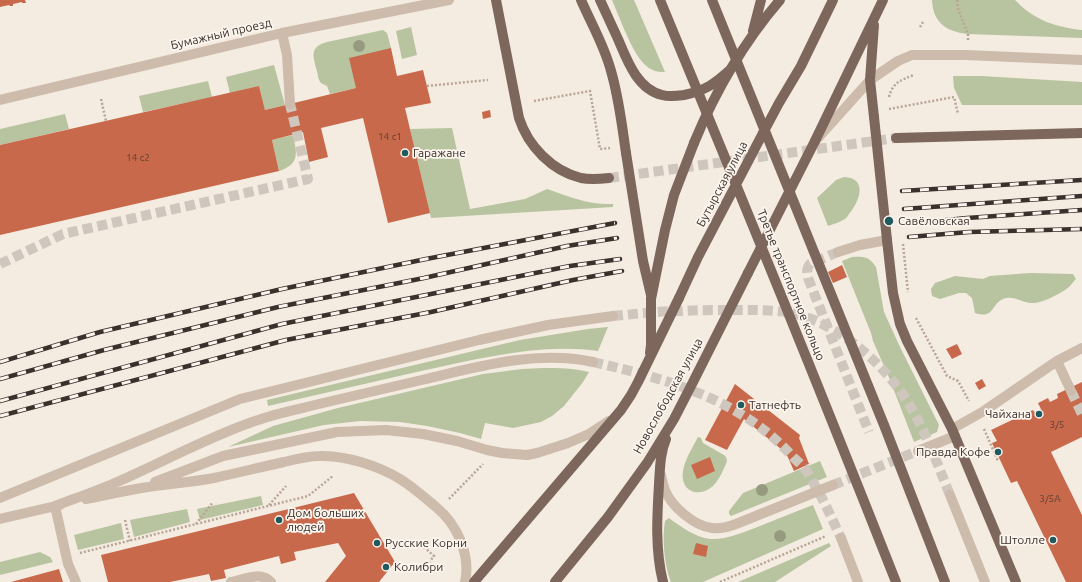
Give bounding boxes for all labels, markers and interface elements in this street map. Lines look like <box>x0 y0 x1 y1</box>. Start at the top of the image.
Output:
street label: Бумажный проезд <box>169 15 273 53</box>
house number: 14 с1 <box>378 131 402 143</box>
street label: Бутырская улица <box>693 139 751 229</box>
place label: Гаражане <box>413 146 466 160</box>
marker: Гаражане <box>400 148 410 158</box>
house number: 14 с2 <box>126 152 150 164</box>
street label: Третье транспортное кольцо <box>754 207 828 363</box>
place label: Савёловская <box>898 214 970 228</box>
marker: Савёловская <box>883 215 895 227</box>
street label: Новослободская улица <box>630 336 706 456</box>
place label: Татнефть <box>749 398 801 412</box>
marker: Татнефть <box>736 400 746 410</box>
place label: Чайхана <box>985 407 1031 421</box>
marker: Чайхана <box>1034 409 1044 419</box>
house number: 3/5 <box>1050 419 1064 431</box>
place label: Правда Кофе <box>916 445 990 459</box>
marker: Правда Кофе <box>993 447 1003 457</box>
house number: 3/5А <box>1039 493 1061 505</box>
place label: Дом больших людей <box>287 506 364 534</box>
marker: Дом больших людей <box>274 515 284 525</box>
place label: Штолле <box>1000 533 1045 547</box>
marker: Штолле <box>1048 535 1058 545</box>
place label: Русские Корни <box>385 536 467 550</box>
marker: Русские Корни <box>372 538 382 548</box>
place label: Колибри <box>394 560 443 574</box>
marker: Колибри <box>381 562 391 572</box>

